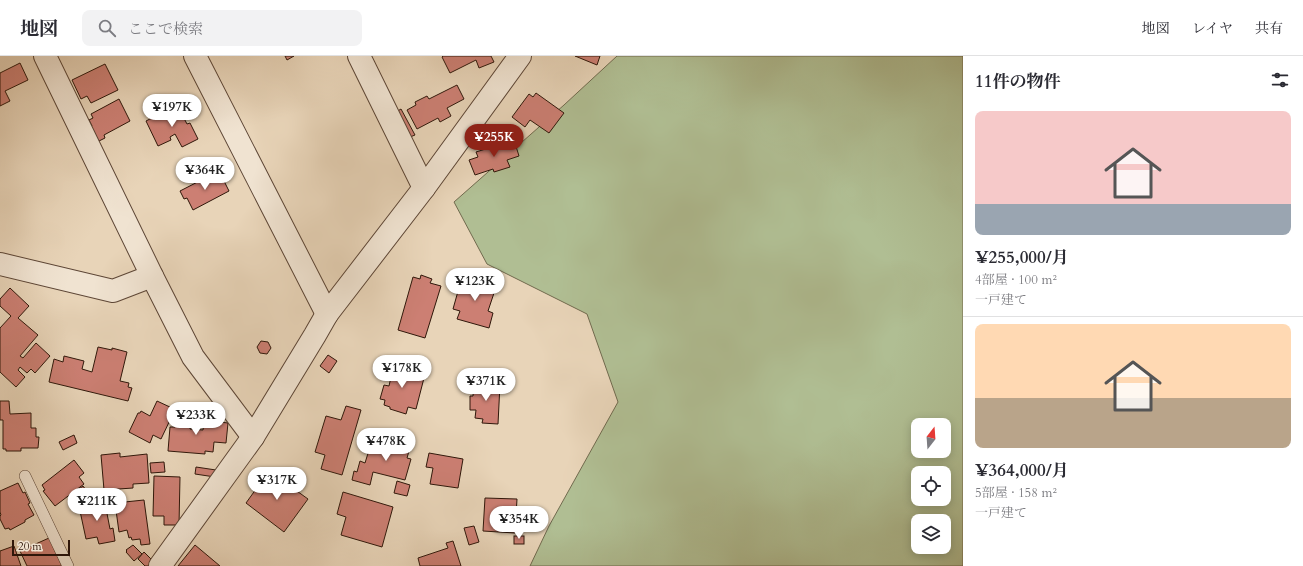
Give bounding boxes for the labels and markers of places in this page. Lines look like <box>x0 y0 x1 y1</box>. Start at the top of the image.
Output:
pin: ¥197K <box>144 94 200 128</box>
pin: ¥255K <box>466 124 522 158</box>
pin: ¥364K <box>177 157 233 191</box>
pin: ¥123K <box>447 268 503 302</box>
pin: ¥178K <box>374 355 430 389</box>
pin: ¥371K <box>458 368 514 402</box>
pin: ¥233K <box>168 402 224 436</box>
pin: ¥478K <box>358 428 414 462</box>
pin: ¥317K <box>249 467 305 501</box>
pin: ¥211K <box>69 488 125 522</box>
pin: ¥354K <box>491 506 547 540</box>

